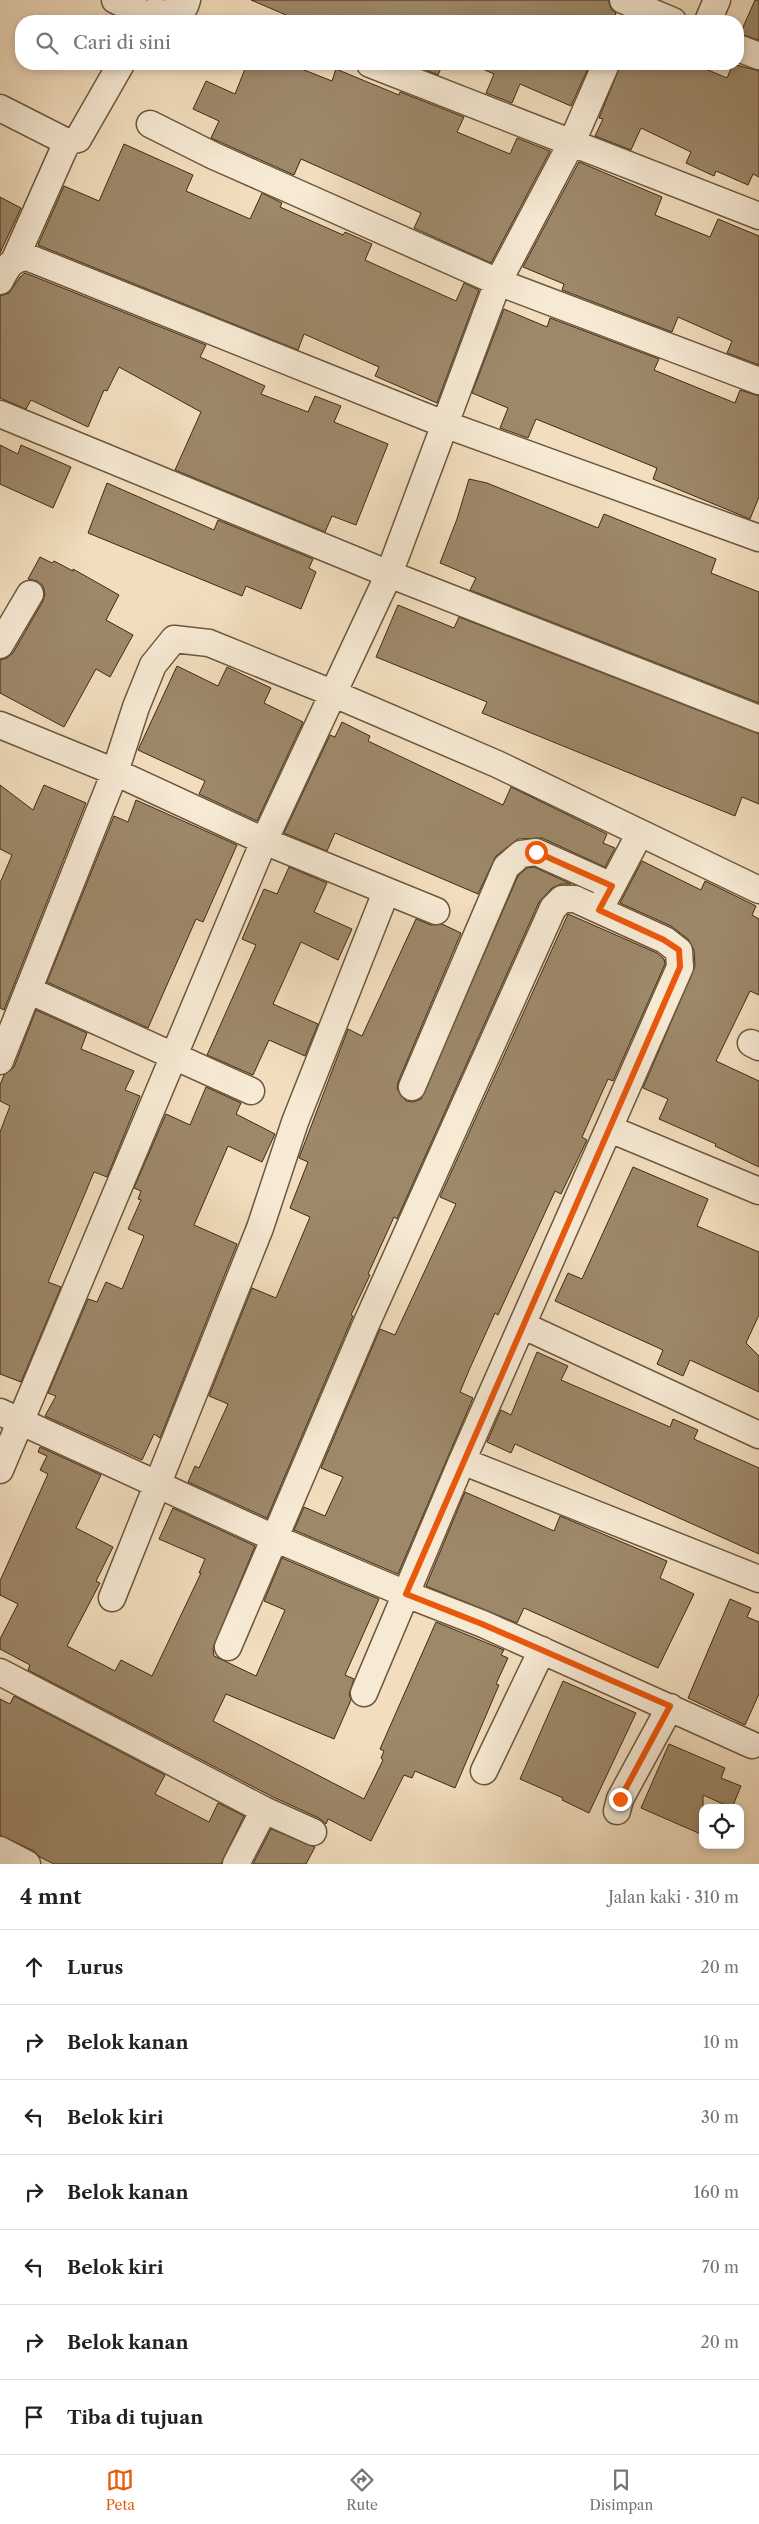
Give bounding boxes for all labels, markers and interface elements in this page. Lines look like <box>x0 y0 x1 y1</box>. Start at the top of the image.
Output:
search box <box>15 15 744 70</box>
icon: search <box>33 29 61 57</box>
text: Cari di sini <box>73 31 171 54</box>
route start <box>525 841 548 864</box>
route end <box>609 1788 632 1811</box>
map controls <box>699 1804 744 1849</box>
button: locate <box>699 1804 744 1849</box>
text: 4 mnt <box>20 1884 81 1909</box>
text: Jalan kaki · 310 m <box>608 1887 739 1907</box>
icon: ahead <box>20 1953 48 1981</box>
text: Lurus <box>67 1956 123 1979</box>
text: 20 m <box>700 1957 739 1977</box>
icon: right <box>20 2028 48 2056</box>
text: Belok kanan <box>67 2031 189 2054</box>
text: 10 m <box>703 2032 739 2052</box>
icon: left <box>20 2103 48 2131</box>
text: Belok kiri <box>67 2106 164 2129</box>
text: 30 m <box>701 2107 739 2127</box>
icon: right <box>20 2178 48 2206</box>
text: Belok kanan <box>67 2181 189 2204</box>
text: 160 m <box>694 2182 739 2202</box>
icon: left <box>20 2253 48 2281</box>
text: Belok kiri <box>67 2256 164 2279</box>
text: 70 m <box>702 2257 739 2277</box>
icon: right <box>20 2328 48 2356</box>
text: Belok kanan <box>67 2331 189 2354</box>
text: 20 m <box>700 2332 739 2352</box>
icon: arrive <box>20 2403 48 2431</box>
text: Tiba di tujuan <box>67 2406 203 2429</box>
tab: Peta <box>106 2466 135 2514</box>
tab: Rute <box>346 2466 378 2514</box>
tab: Disimpan <box>589 2466 653 2514</box>

